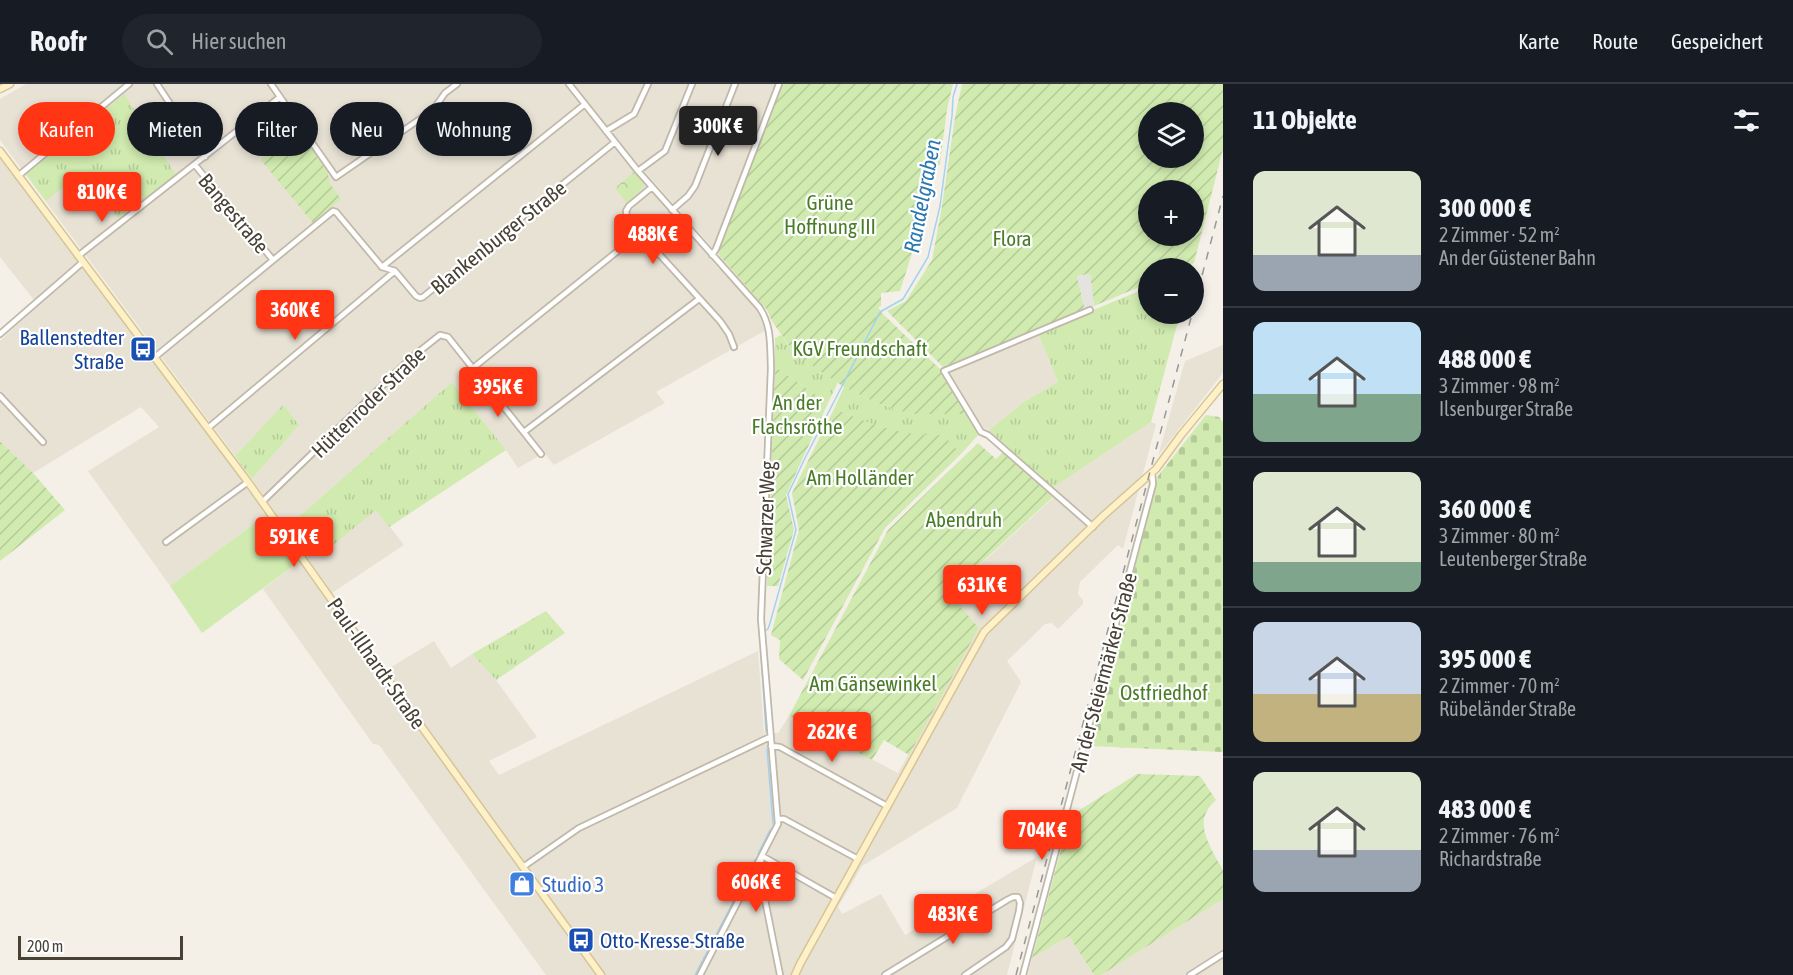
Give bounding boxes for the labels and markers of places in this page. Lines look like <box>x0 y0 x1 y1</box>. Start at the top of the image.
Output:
pin: 300K € <box>669 106 767 157</box>
pin: 810K € <box>53 172 151 223</box>
pin: 488K € <box>604 214 702 265</box>
pin: 360K € <box>246 290 344 341</box>
place label: Ballenstedter Straße <box>19 325 125 373</box>
bus stop icon: Ballenstedter Straße <box>128 334 158 364</box>
pin: 395K € <box>449 367 547 418</box>
pin: 591K € <box>245 517 343 568</box>
pin: 631K € <box>933 565 1031 616</box>
pin: 262K € <box>783 712 881 763</box>
pin: 704K € <box>993 810 1091 861</box>
pin: 606K € <box>707 862 805 913</box>
shop icon: Studio 3 <box>507 869 537 899</box>
place label: Studio 3 <box>542 872 604 896</box>
pin: 483K € <box>904 894 1002 945</box>
bus stop icon: Otto-Kresse-Straße <box>566 925 596 955</box>
place label: Otto-Kresse-Straße <box>600 928 745 952</box>

